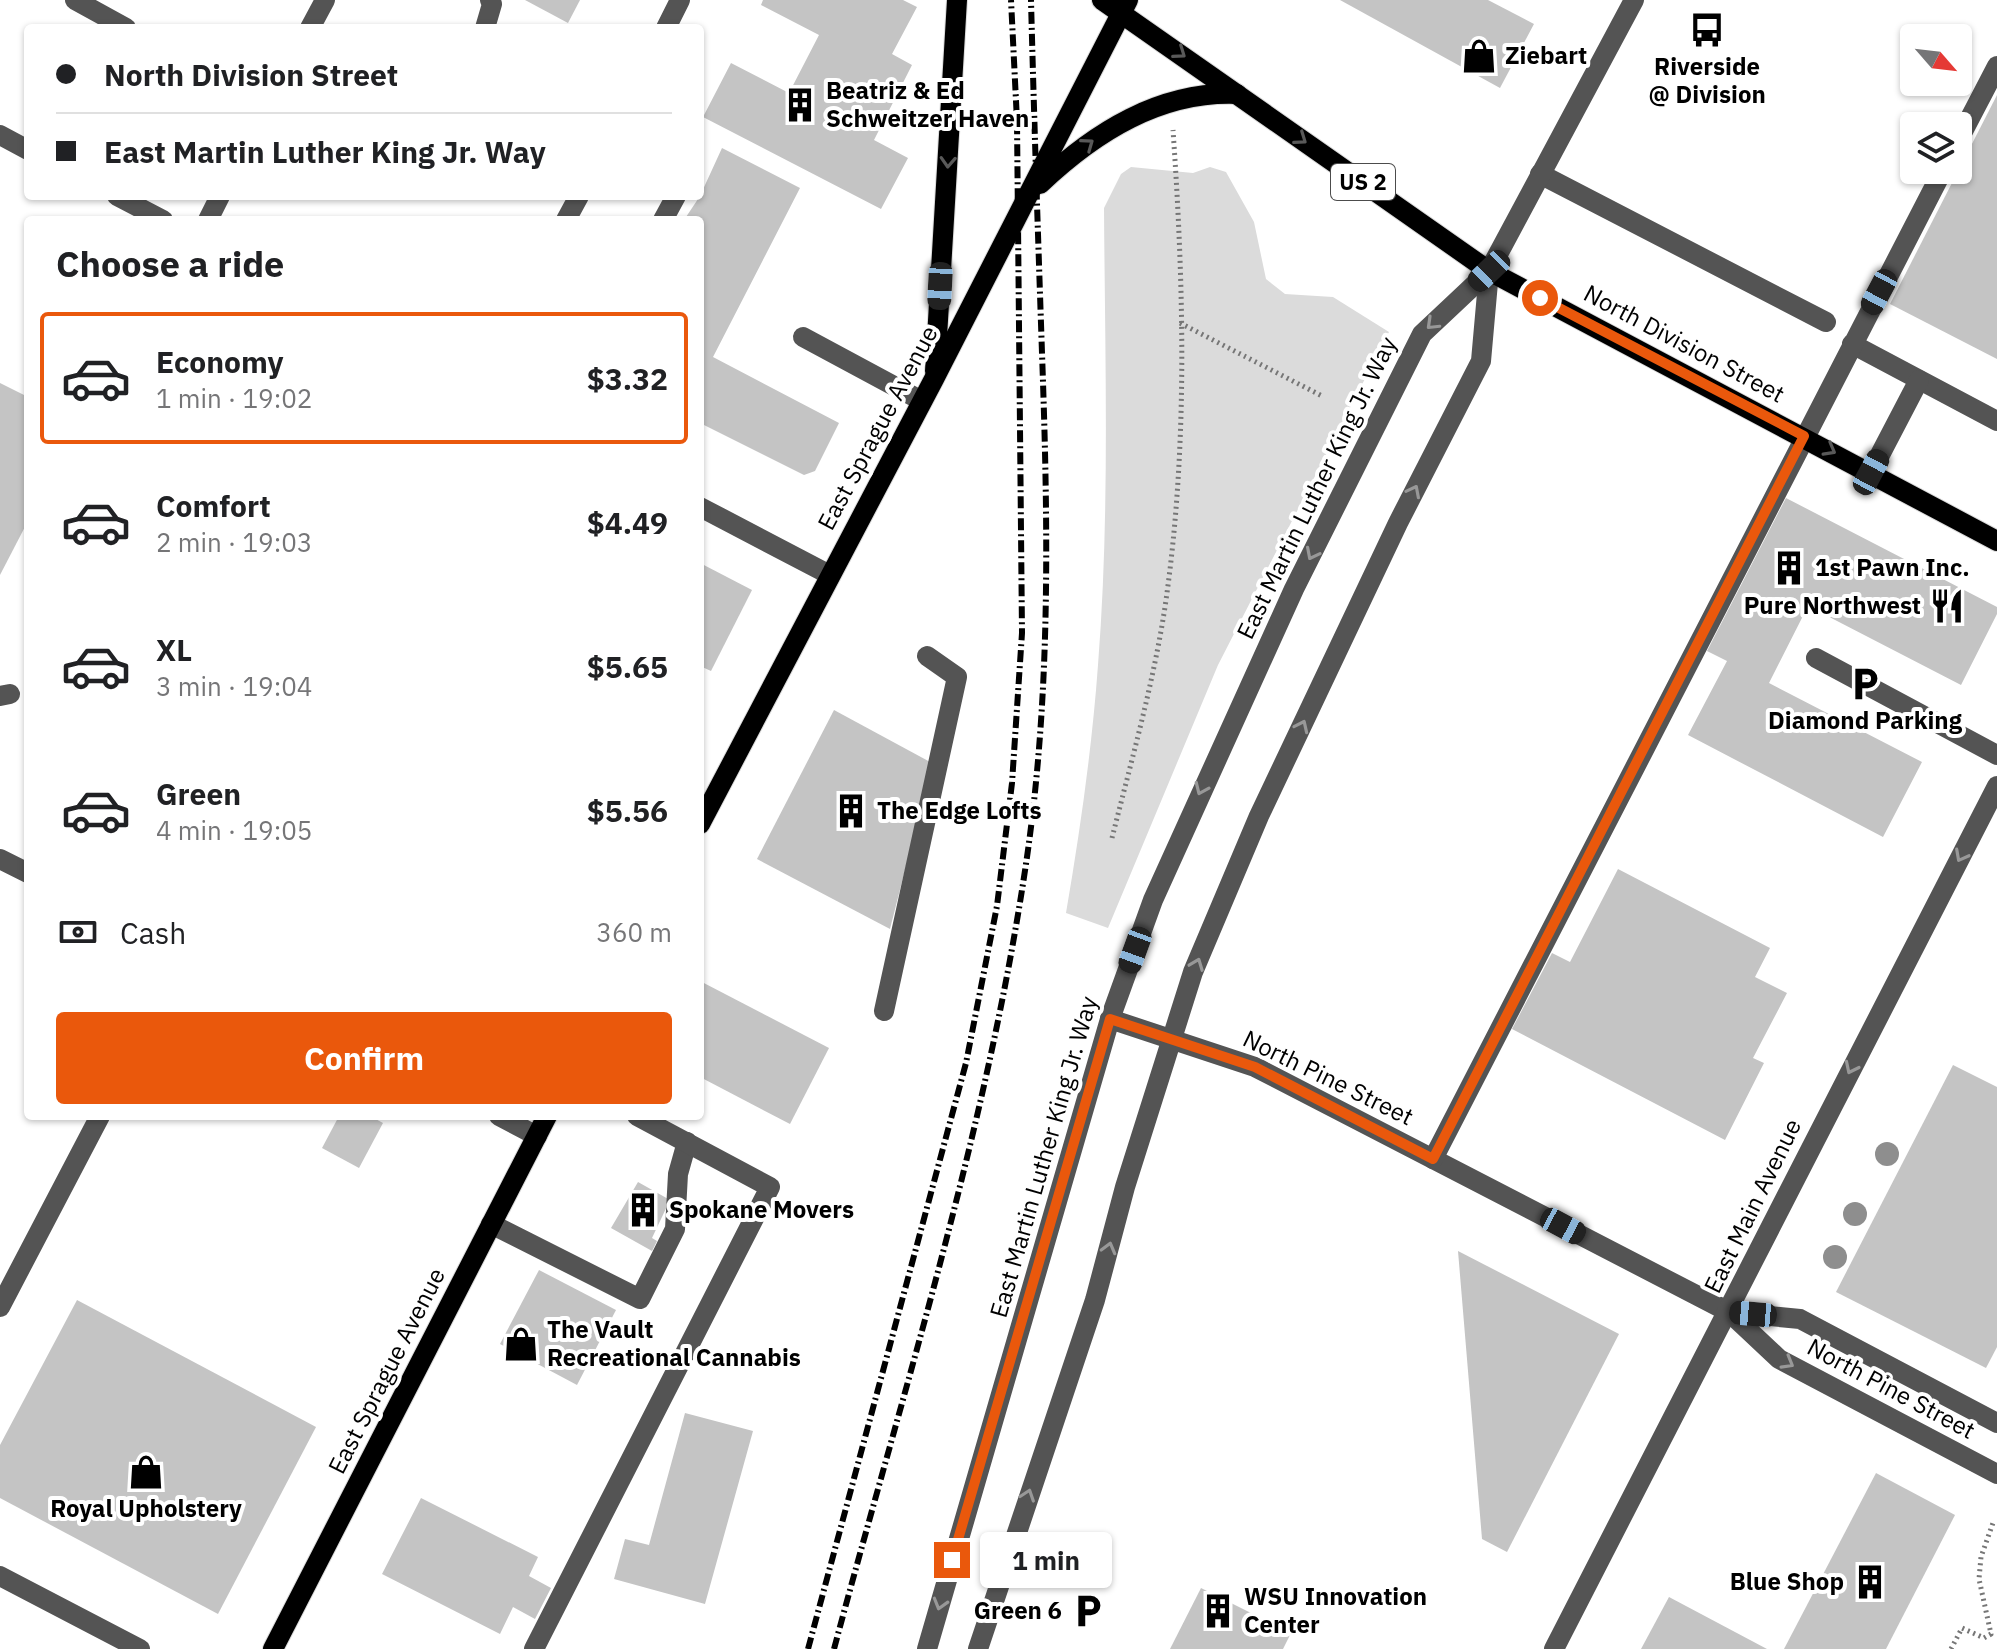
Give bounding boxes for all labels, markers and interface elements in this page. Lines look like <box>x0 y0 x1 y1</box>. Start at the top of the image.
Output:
bus stop icon: Riverside @ Division <box>1688 11 1726 49</box>
north arrow <box>1900 24 1972 96</box>
map controls <box>1900 24 1972 184</box>
shop icon: Ziebart <box>1460 37 1498 75</box>
place label: Ziebart <box>1505 39 1587 71</box>
one-way arrow <box>1171 43 1185 58</box>
place label: Riverside @ Division <box>1648 50 1766 110</box>
text: North Division Street <box>104 55 398 94</box>
place label: Beatriz & Ed Schweitzer Haven <box>826 74 1029 134</box>
building icon: Beatriz & Ed Schweitzer Haven <box>781 86 819 124</box>
button: layers <box>1900 112 1972 184</box>
one-way arrow <box>1292 129 1307 144</box>
text: East Martin Luther King Jr. Way <box>104 132 546 171</box>
one-way arrow <box>1079 139 1093 154</box>
one-way arrow <box>939 156 956 169</box>
road number: US 2 <box>1331 164 1395 200</box>
text: Choose a ride <box>56 240 284 287</box>
car <box>1463 246 1515 296</box>
car <box>927 261 953 311</box>
car <box>1857 265 1901 319</box>
street label: North Division Street <box>1578 277 1791 410</box>
route start <box>1522 280 1558 316</box>
one-way arrow <box>1427 315 1441 330</box>
street label: East Sprague Avenue <box>810 320 945 535</box>
street label: East Martin Luther King Jr. Way <box>1229 331 1403 644</box>
icon: car <box>60 342 132 414</box>
text: Economy <box>156 342 284 381</box>
text: $3.32 <box>587 359 668 398</box>
text: 1 min · 19:02 <box>156 381 312 415</box>
one-way arrow <box>1822 440 1836 456</box>
car <box>1849 445 1893 499</box>
one-way arrow <box>1404 485 1419 500</box>
icon: car <box>60 486 132 558</box>
text: Comfort <box>156 486 271 525</box>
text: $4.49 <box>587 503 668 542</box>
text: 2 min · 19:03 <box>156 525 312 559</box>
one-way arrow <box>1306 545 1321 560</box>
building icon: 1st Pawn Inc. <box>1770 549 1808 587</box>
place label: 1st Pawn Inc. <box>1815 551 1970 583</box>
restaurant icon: Pure Northwest <box>1928 587 1966 625</box>
place label: Pure Northwest <box>1744 589 1921 621</box>
icon: car <box>60 630 132 702</box>
text: XL <box>156 630 192 669</box>
text: $5.65 <box>587 647 668 686</box>
parking icon: Diamond Parking <box>1846 665 1884 703</box>
text: 3 min · 19:04 <box>156 669 312 703</box>
place label: Diamond Parking <box>1768 704 1963 736</box>
one-way arrow <box>1292 720 1308 734</box>
icon: car <box>60 774 132 846</box>
text: Green <box>156 774 241 813</box>
one-way arrow <box>1195 781 1211 796</box>
text: $5.56 <box>587 791 668 830</box>
building icon: The Edge Lofts <box>832 792 870 830</box>
place label: The Edge Lofts <box>877 794 1041 826</box>
text: 4 min · 19:05 <box>156 813 312 847</box>
one-way arrow <box>1955 847 1970 862</box>
icon: cash <box>56 910 100 954</box>
text: Cash <box>120 913 186 952</box>
text: 360 m <box>596 915 672 949</box>
car <box>1116 923 1154 977</box>
one-way arrow <box>1187 958 1204 972</box>
street label: East Martin Luther King Jr. Way <box>982 992 1104 1321</box>
button: Confirm <box>56 1012 672 1104</box>
street label: North Pine Street <box>1238 1022 1419 1132</box>
one-way arrow <box>1845 1060 1860 1075</box>
street label: East Main Avenue <box>1696 1113 1808 1298</box>
building icon: Spokane Movers <box>624 1191 662 1229</box>
place label: Spokane Movers <box>669 1193 854 1225</box>
car <box>1536 1204 1590 1248</box>
one-way arrow <box>1100 1241 1116 1255</box>
street label: East Sprague Avenue <box>320 1262 452 1479</box>
car <box>1728 1300 1778 1328</box>
place label: The Vault Recreational Cannabis <box>547 1313 801 1373</box>
shop icon: The Vault Recreational Cannabis <box>502 1325 540 1363</box>
street label: North Pine Street <box>1802 1330 1981 1446</box>
one-way arrow <box>1779 1353 1794 1369</box>
shop icon: Royal Upholstery <box>127 1453 165 1491</box>
one-way arrow <box>1018 1489 1034 1503</box>
place label: Royal Upholstery <box>50 1492 242 1524</box>
callout: 1 min <box>980 1532 1112 1588</box>
route end <box>934 1542 970 1578</box>
text: 1 min <box>1012 1543 1080 1577</box>
building icon: Blue Shop <box>1851 1563 1889 1601</box>
place label: Blue Shop <box>1730 1565 1844 1597</box>
place label: WSU Innovation Center <box>1244 1580 1427 1640</box>
parking icon: Green 6 <box>1069 1592 1107 1630</box>
building icon: WSU Innovation Center <box>1199 1592 1237 1630</box>
place label: Green 6 <box>974 1594 1062 1626</box>
one-way arrow <box>932 1597 949 1611</box>

